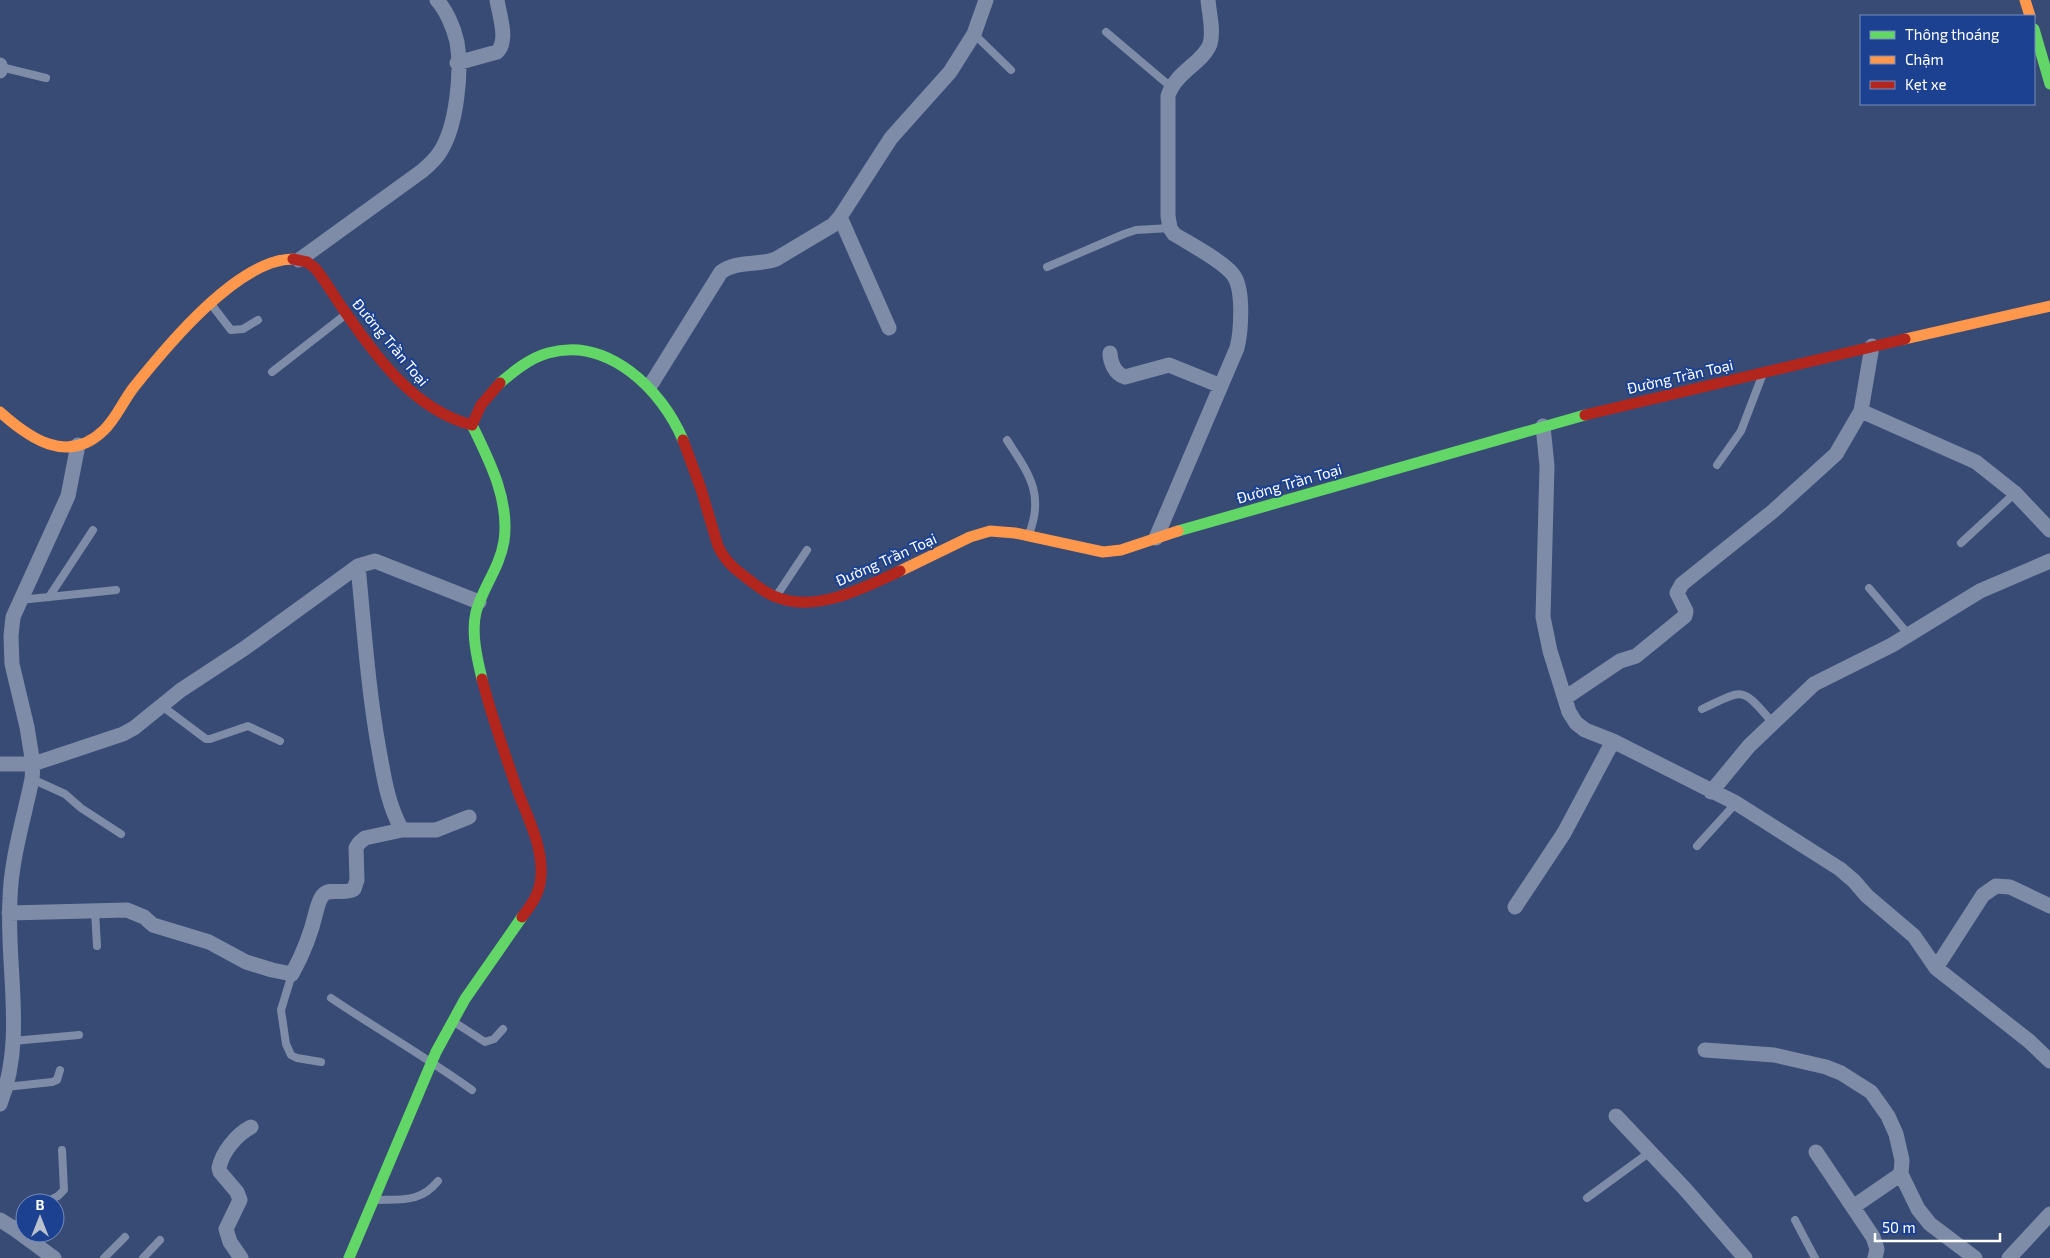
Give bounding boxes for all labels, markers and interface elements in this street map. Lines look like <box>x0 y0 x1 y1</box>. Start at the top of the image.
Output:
legend <box>1860 15 2035 105</box>
text: Thông thoáng <box>1905 25 2000 43</box>
text: Chậm <box>1905 50 1944 68</box>
text: Kẹt xe <box>1905 75 1947 93</box>
street label: Đường Trần Toại <box>349 295 433 389</box>
street label: Đường Trần Toại <box>1625 355 1735 397</box>
street label: Đường Trần Toại <box>1234 459 1344 507</box>
street label: Đường Trần Toại <box>833 529 939 589</box>
north arrow <box>15 1193 65 1243</box>
text: B <box>36 1196 45 1213</box>
scale bar <box>1875 1210 2000 1242</box>
text: 50 m <box>1882 1218 1916 1236</box>

